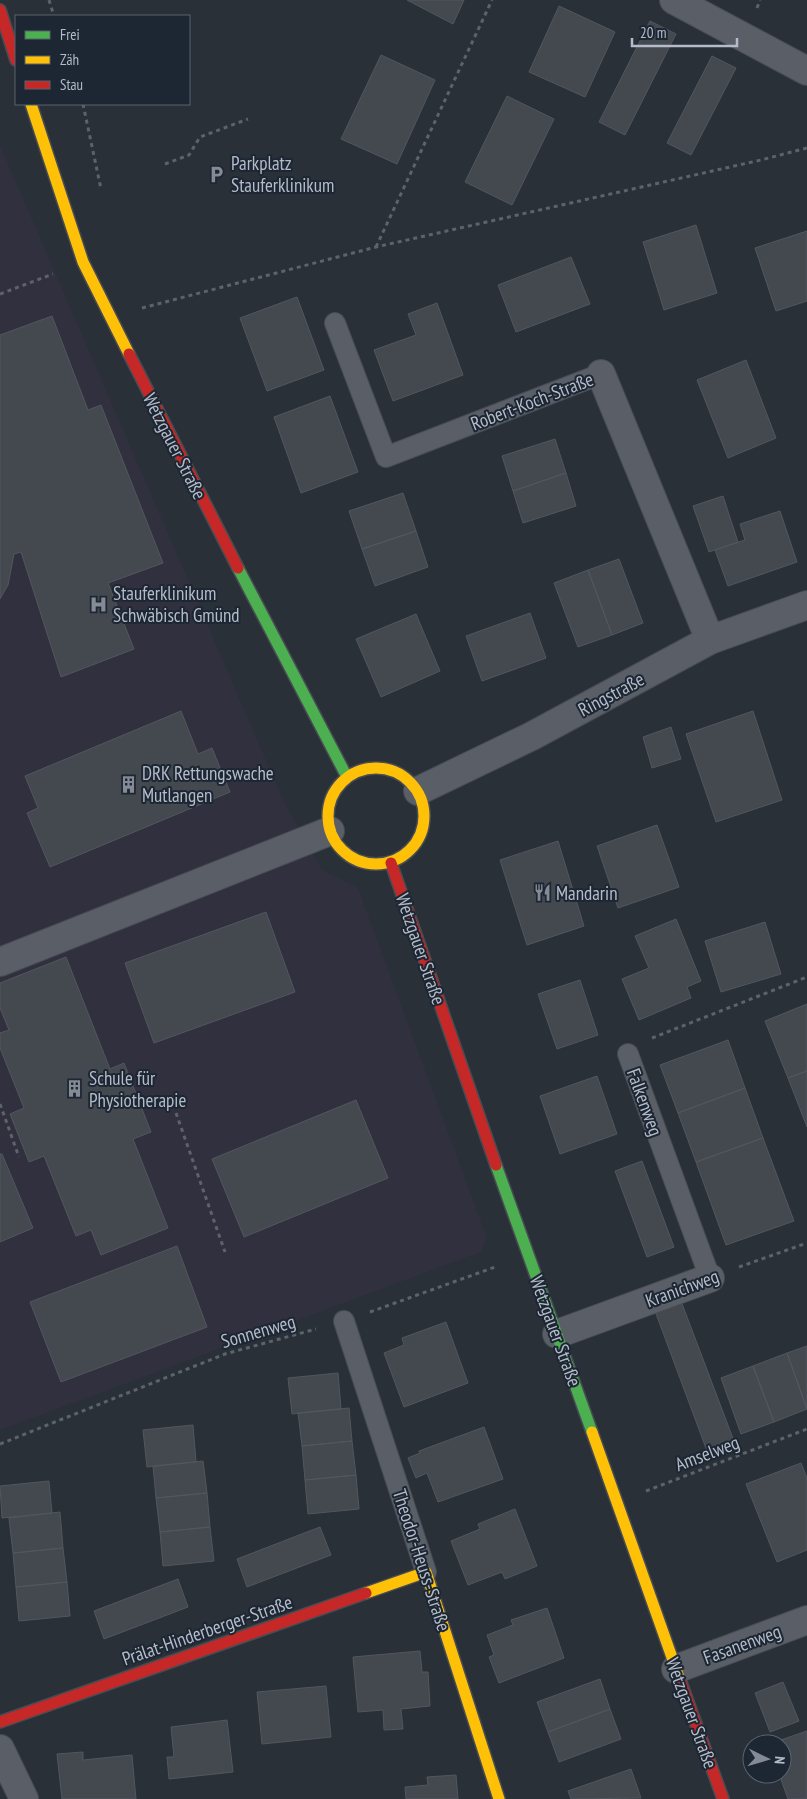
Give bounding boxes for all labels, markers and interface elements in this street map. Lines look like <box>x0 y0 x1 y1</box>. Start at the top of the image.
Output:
legend <box>15 15 190 105</box>
scale bar <box>632 15 737 47</box>
text: 20 m <box>640 23 666 42</box>
text: Frei <box>60 25 80 44</box>
text: Zäh <box>60 50 79 69</box>
text: Stau <box>60 75 83 94</box>
place label: Parkplatz Stauferklinikum <box>231 151 334 197</box>
parking icon: Parkplatz Stauferklinikum <box>207 164 227 184</box>
street label: Robert-Koch-Straße <box>467 367 597 435</box>
street label: Wetzgauer Straße <box>138 389 212 503</box>
place label: Stauferklinikum Schwäbisch Gmünd <box>113 581 240 627</box>
hospital icon: Stauferklinikum Schwäbisch Gmünd <box>89 594 109 614</box>
street label: Ringstraße <box>574 667 648 721</box>
place label: DRK Rettungswache Mutlangen <box>142 761 274 807</box>
building icon: DRK Rettungswache Mutlangen <box>118 774 138 794</box>
place label: Mandarin <box>556 881 618 905</box>
restaurant icon: Mandarin <box>532 883 552 903</box>
street label: Wetzgauer Straße <box>391 890 451 1008</box>
street label: Falkenweg <box>622 1065 668 1139</box>
place label: Schule für Physiotherapie <box>89 1066 186 1112</box>
building icon: Schule für Physiotherapie <box>65 1079 85 1099</box>
street label: Kranichweg <box>642 1264 722 1312</box>
street label: Wetzgauer Straße <box>525 1272 587 1390</box>
street label: Sonnenweg <box>218 1309 298 1353</box>
street label: Amselweg <box>671 1430 743 1476</box>
street label: Theodor-Heuss-Straße <box>388 1486 456 1634</box>
street label: Prälat-Hinderberger-Straße <box>119 1590 295 1670</box>
street label: Fasanenweg <box>700 1619 784 1669</box>
street label: Wetzgauer Straße <box>661 1654 723 1772</box>
north arrow <box>742 1734 792 1784</box>
text: N <box>771 1756 789 1765</box>

